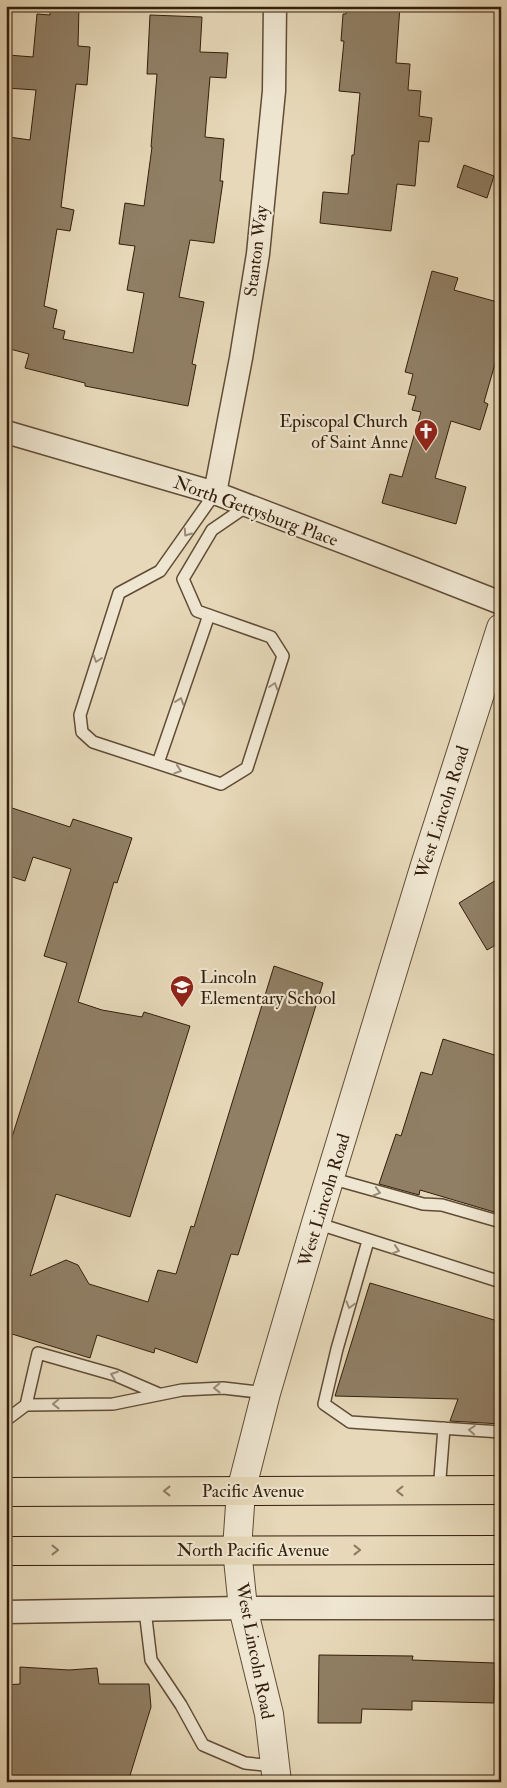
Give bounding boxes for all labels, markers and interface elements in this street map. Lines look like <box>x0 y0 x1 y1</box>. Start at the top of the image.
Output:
street label: Stanton Way <box>239 203 274 298</box>
place label: Episcopal Church of Saint Anne <box>279 410 409 454</box>
church icon: Episcopal Church of Saint Anne <box>413 418 439 452</box>
street label: North Gettysburg Place <box>170 471 342 552</box>
one-way arrow <box>184 527 193 537</box>
one-way arrow <box>93 655 103 663</box>
one-way arrow <box>268 682 278 690</box>
one-way arrow <box>174 697 184 705</box>
street label: West Lincoln Road <box>410 743 475 882</box>
one-way arrow <box>173 764 182 774</box>
place label: Lincoln Elementary School <box>200 966 336 1010</box>
school or university icon: Lincoln Elementary School <box>169 974 195 1008</box>
street label: West Lincoln Road <box>293 1131 356 1271</box>
one-way arrow <box>373 1186 381 1196</box>
one-way arrow <box>391 1244 400 1254</box>
one-way arrow <box>345 1300 355 1308</box>
one-way arrow <box>110 1371 119 1381</box>
one-way arrow <box>213 1383 220 1393</box>
one-way arrow <box>52 1399 60 1410</box>
one-way arrow <box>468 1425 476 1436</box>
street label: Pacific Avenue <box>202 1480 305 1503</box>
one-way arrow <box>163 1486 170 1496</box>
one-way arrow <box>395 1486 403 1496</box>
street label: North Pacific Avenue <box>177 1539 330 1562</box>
one-way arrow <box>52 1545 59 1555</box>
one-way arrow <box>354 1545 362 1555</box>
street label: West Lincoln Road <box>230 1580 279 1721</box>

